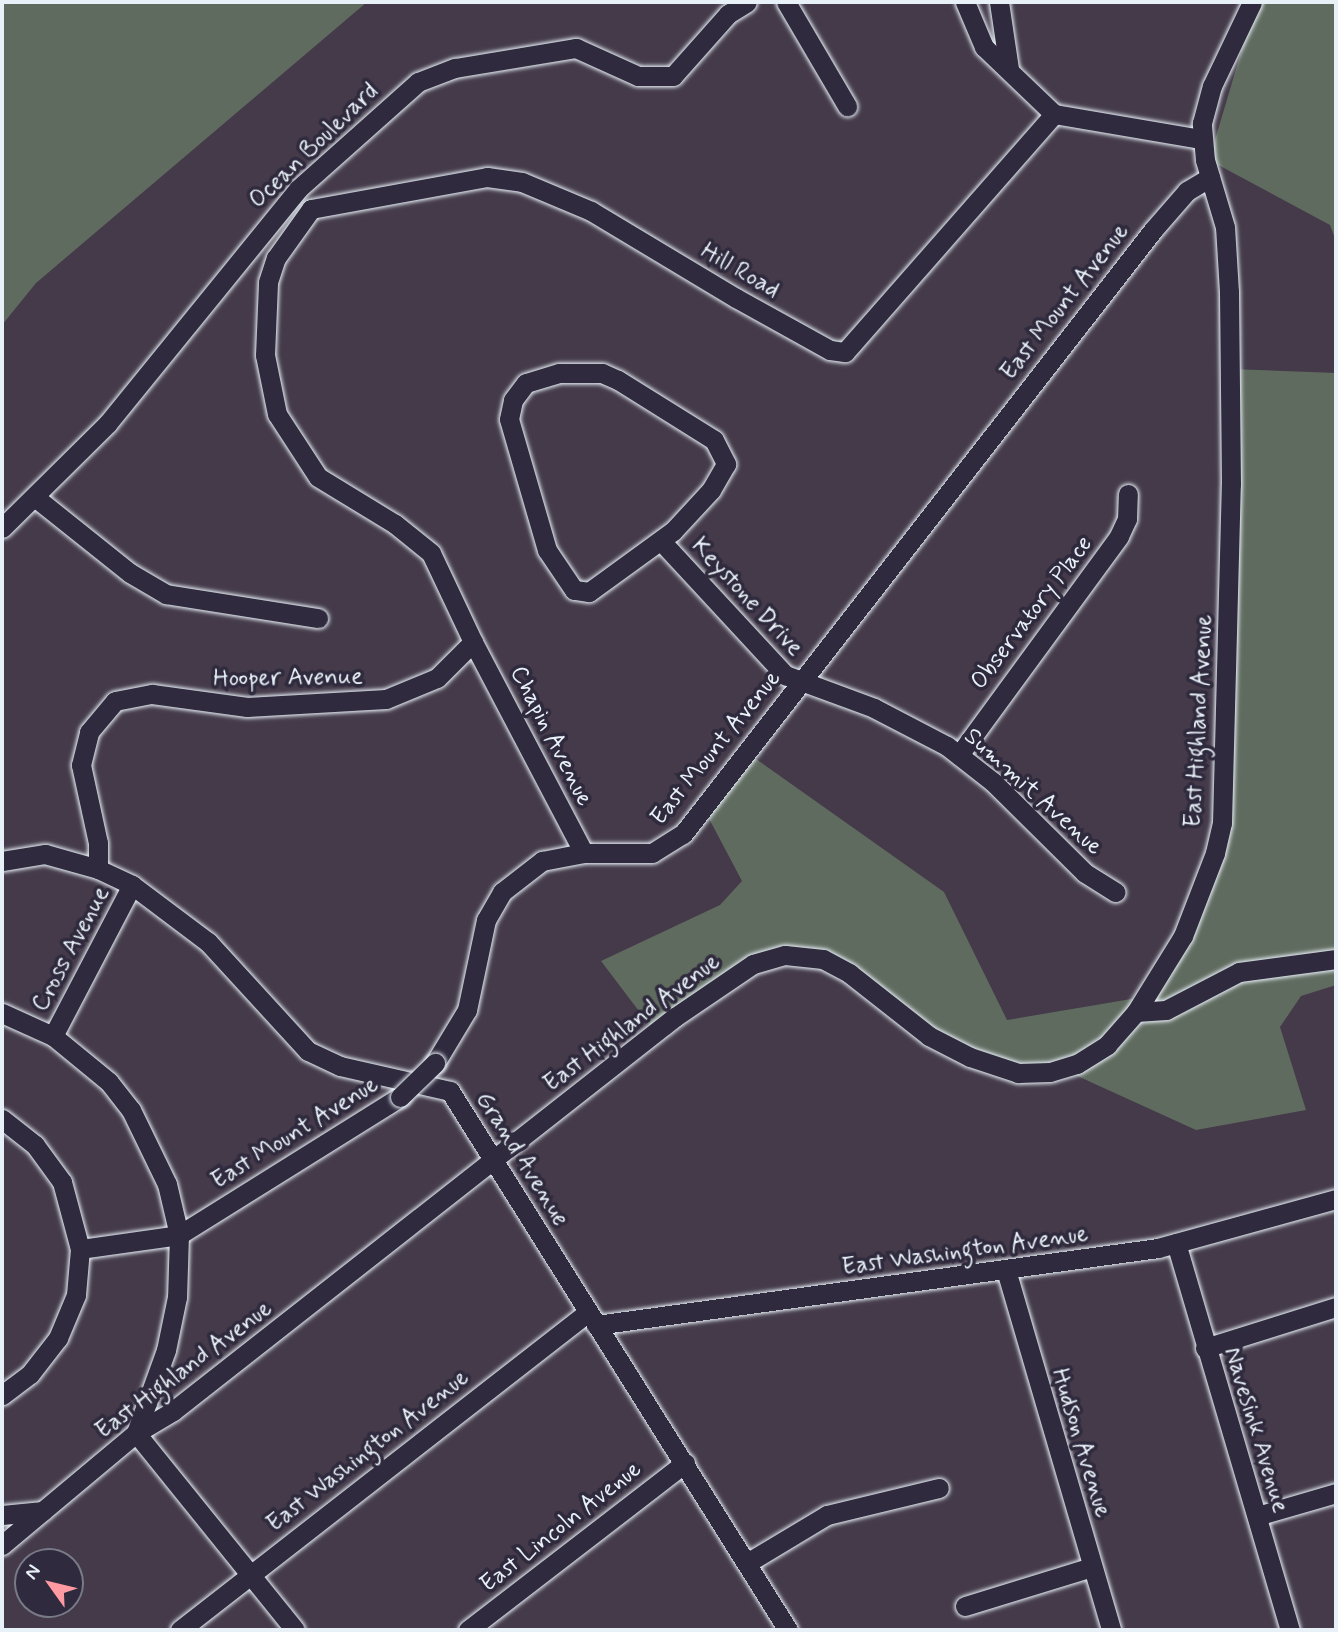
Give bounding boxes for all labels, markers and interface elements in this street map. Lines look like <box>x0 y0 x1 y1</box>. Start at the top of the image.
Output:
street label: Ocean Boulevard <box>244 78 384 214</box>
street label: East Mount Avenue <box>994 216 1136 388</box>
street label: Hill Road <box>695 237 785 305</box>
street label: Observatory Place <box>965 530 1099 696</box>
street label: Keystone Drive <box>686 533 808 661</box>
street label: East Highland Avenue <box>1179 612 1219 830</box>
street label: Hooper Avenue <box>213 662 363 694</box>
street label: Chapin Avenue <box>504 662 598 810</box>
street label: East Mount Avenue <box>643 663 789 833</box>
street label: Summit Avenue <box>959 723 1107 861</box>
street label: Cross Avenue <box>26 881 116 1017</box>
street label: East Highland Avenue <box>537 946 727 1100</box>
street label: East Mount Avenue <box>205 1069 385 1197</box>
street label: Grand Avenue <box>470 1088 574 1230</box>
street label: East Washington Avenue <box>841 1220 1089 1282</box>
street label: East Highland Avenue <box>89 1293 279 1447</box>
street label: Navesink Avenue <box>1217 1343 1295 1517</box>
street label: East Washington Avenue <box>262 1364 474 1538</box>
street label: Hudson Avenue <box>1045 1366 1117 1520</box>
street label: East Lincoln Avenue <box>472 1453 650 1601</box>
north arrow <box>14 1548 84 1618</box>
text: N <box>19 1560 47 1584</box>

